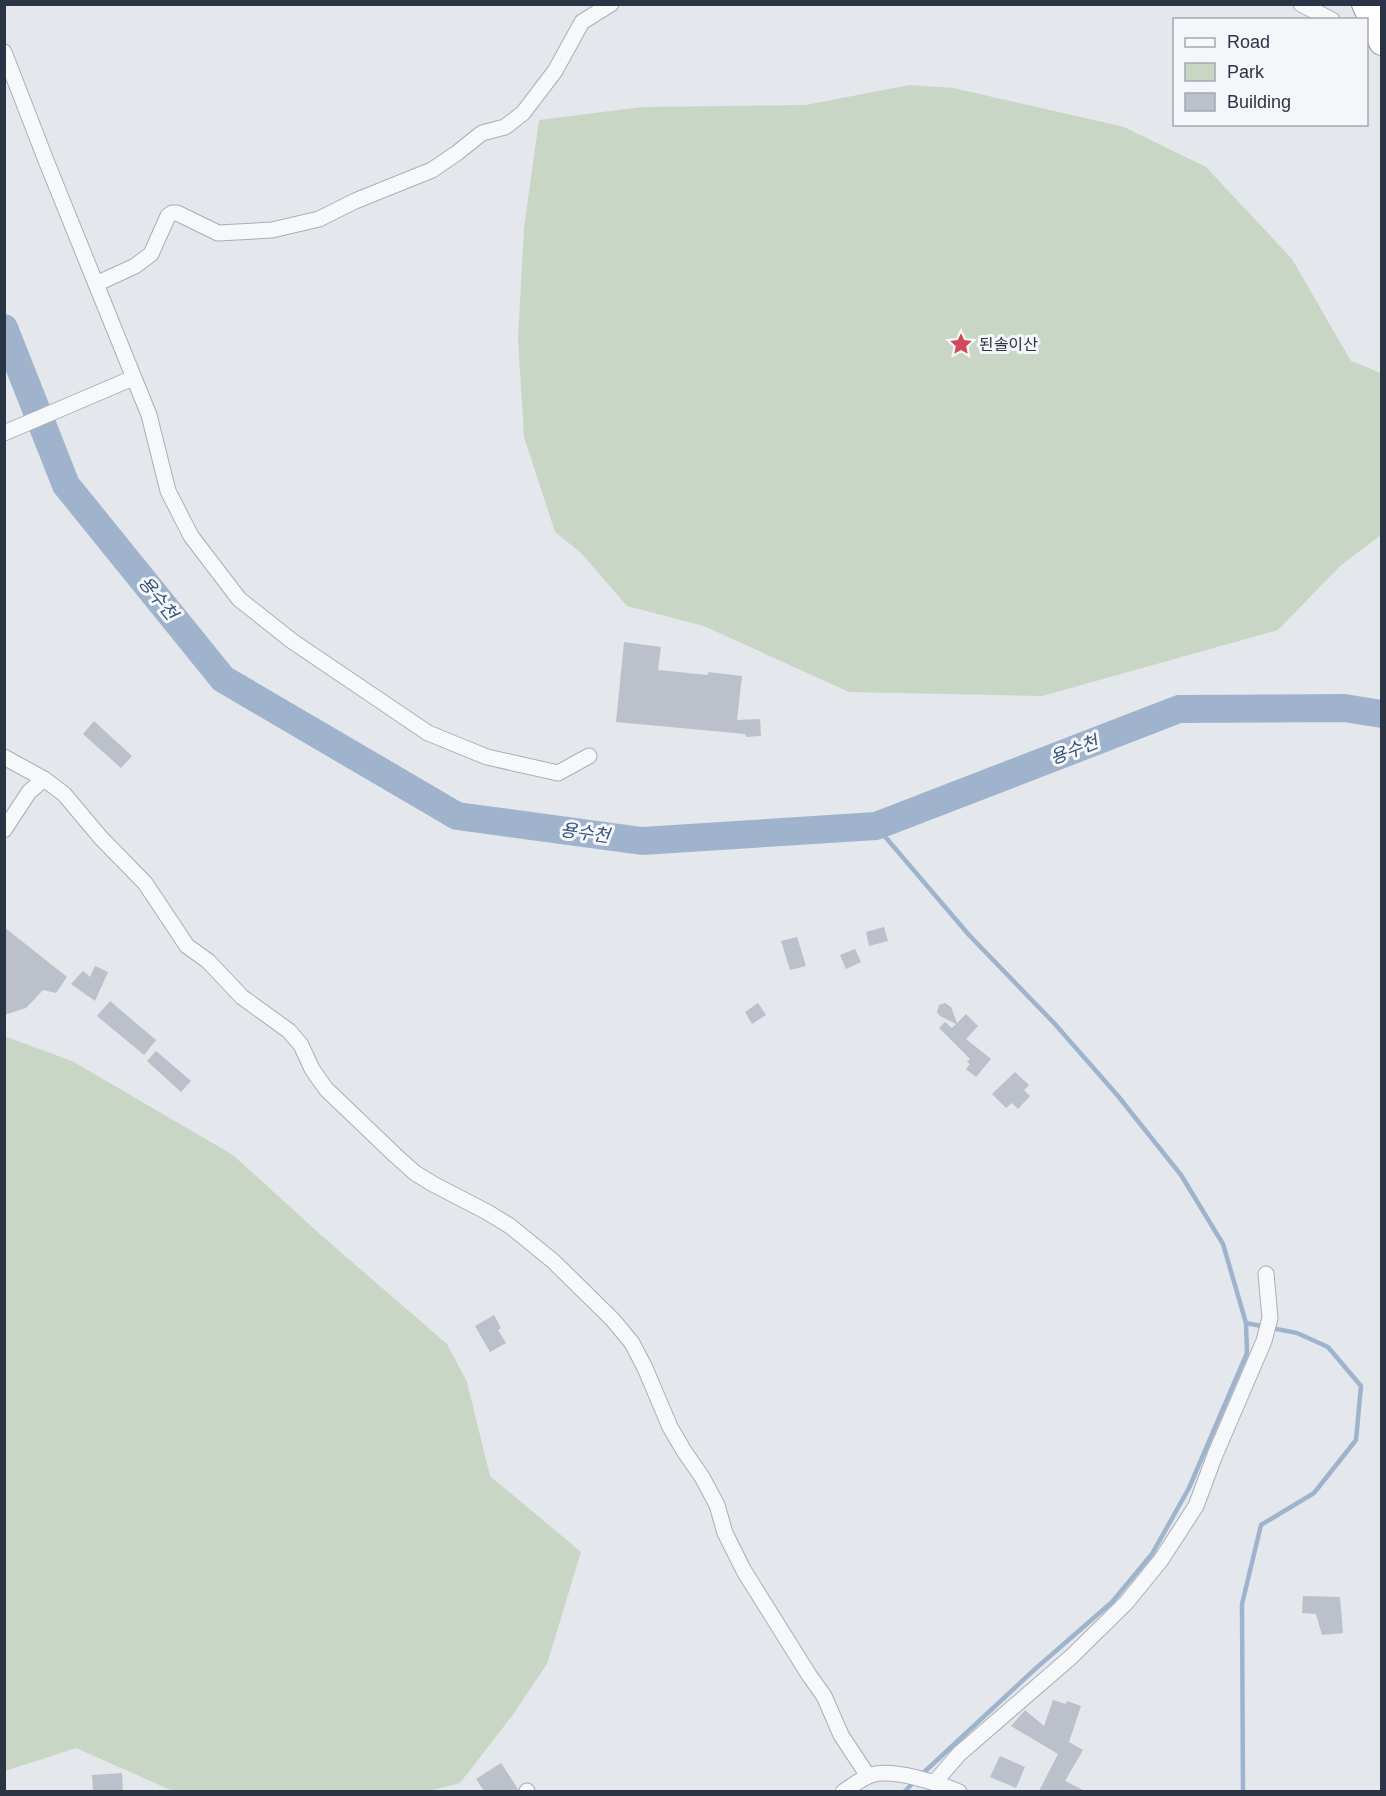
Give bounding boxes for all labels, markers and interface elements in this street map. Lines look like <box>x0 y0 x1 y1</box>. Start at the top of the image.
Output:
legend <box>1173 18 1368 126</box>
text: Road <box>1227 32 1270 52</box>
text: Park <box>1227 62 1265 82</box>
text: Building <box>1227 92 1291 112</box>
place icon: 된솔이산 <box>948 331 974 357</box>
place label: 된솔이산 <box>979 336 1038 353</box>
water label: 용수천 <box>135 572 183 625</box>
water label: 용수천 <box>1047 731 1103 768</box>
water label: 용수천 <box>559 820 613 847</box>

